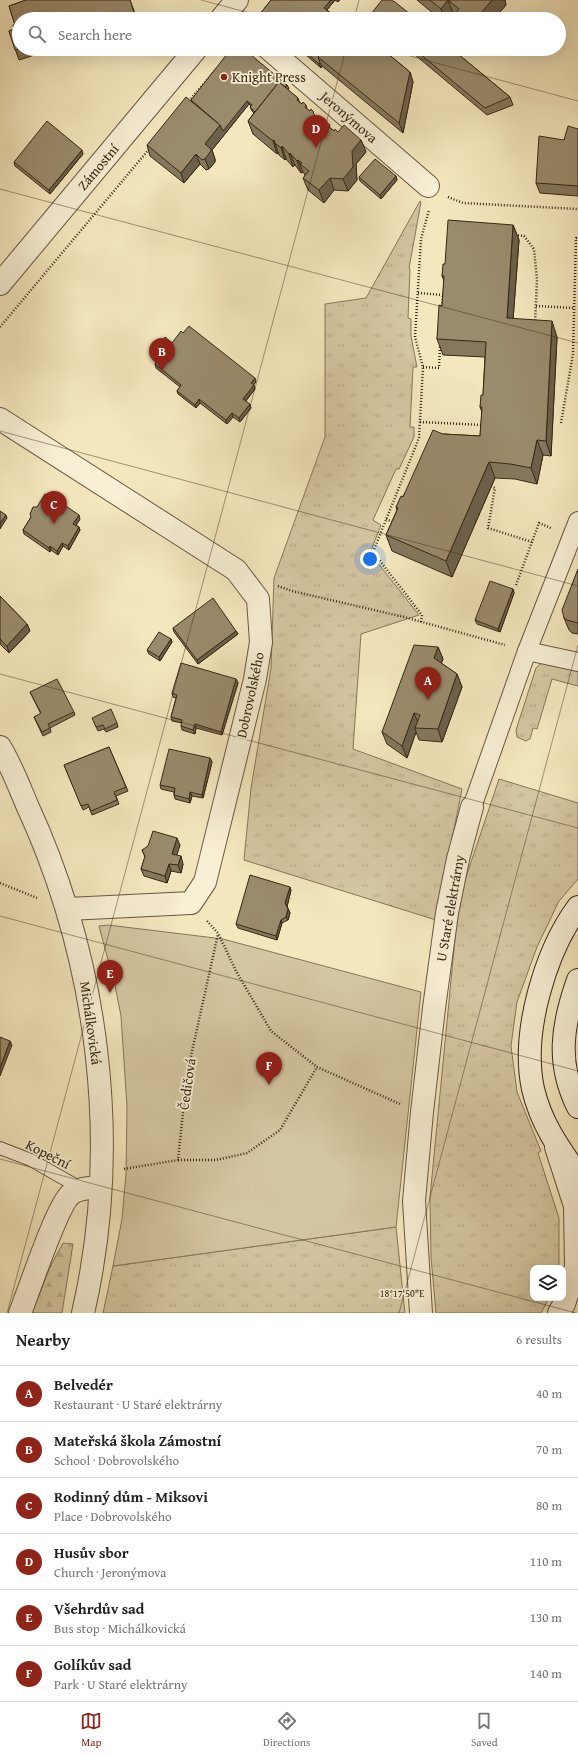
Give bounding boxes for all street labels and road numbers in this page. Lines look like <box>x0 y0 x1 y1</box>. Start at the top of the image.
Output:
street label: Jeronýmova <box>314 85 382 148</box>
street label: Zámostní <box>73 139 124 194</box>
street label: Dobrovolského <box>231 650 269 740</box>
street label: U Staré elektrárny <box>431 853 469 963</box>
street label: Michálkovická <box>75 980 107 1066</box>
street label: Čedičová <box>173 1056 201 1111</box>
street label: Kopeční <box>22 1134 75 1174</box>

